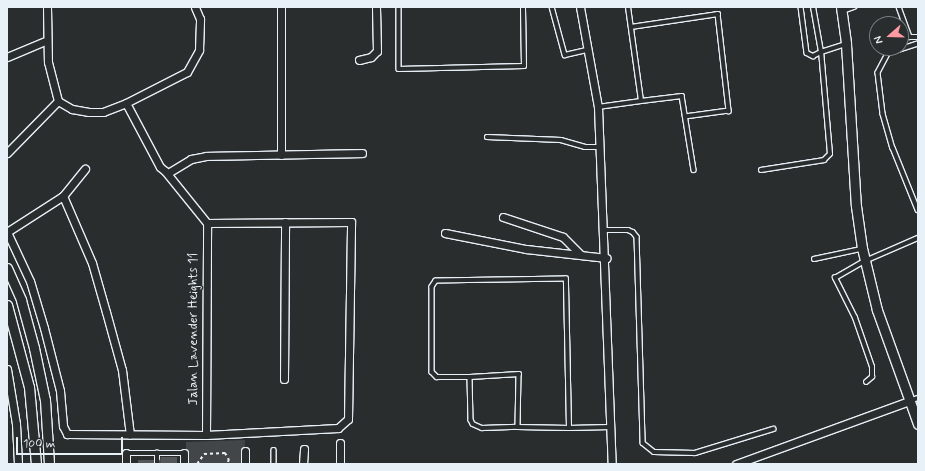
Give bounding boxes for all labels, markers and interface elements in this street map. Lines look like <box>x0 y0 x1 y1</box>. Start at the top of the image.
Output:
north arrow <box>869 16 909 56</box>
text: N <box>871 34 886 46</box>
street label: Jalan Lavender Heights 11 <box>186 253 202 405</box>
scale bar <box>18 429 125 455</box>
text: 100 m <box>23 436 55 452</box>

